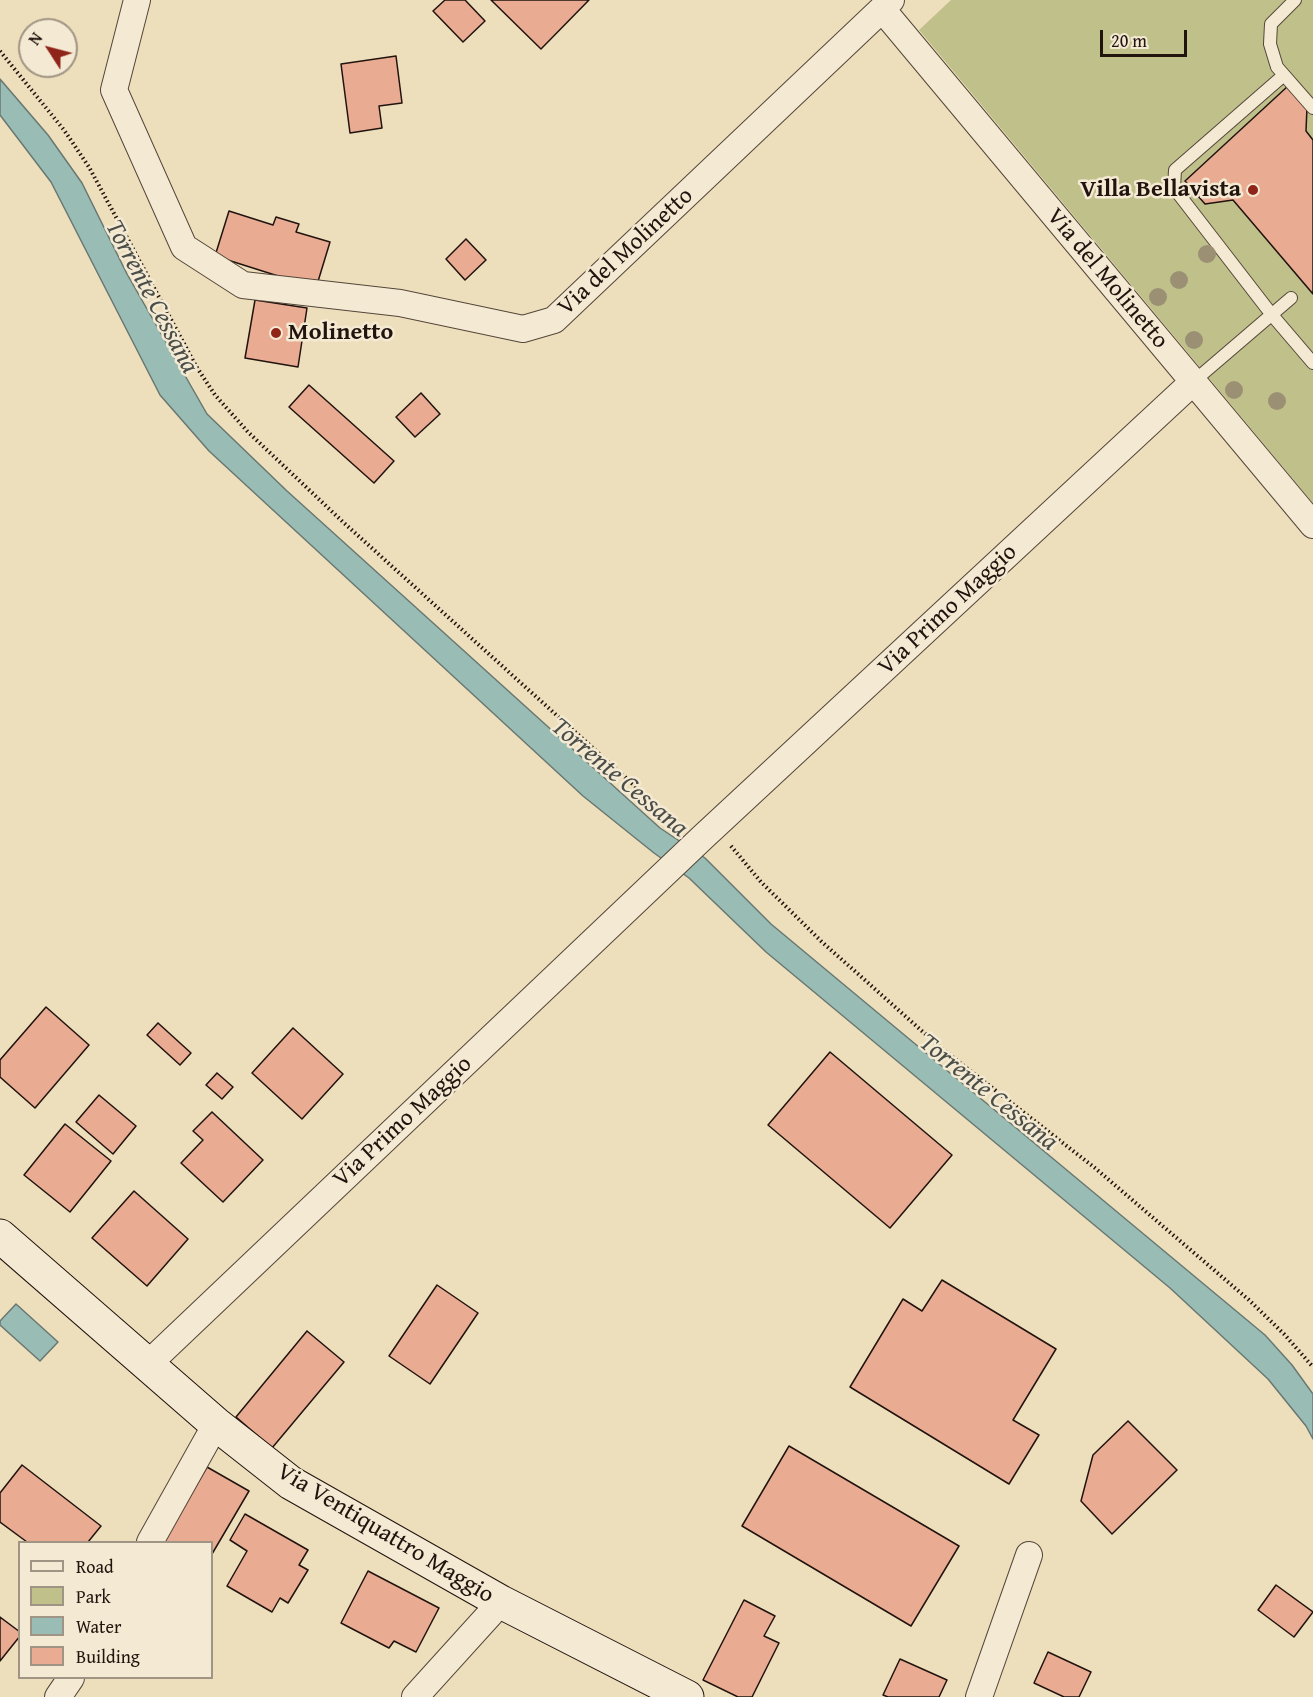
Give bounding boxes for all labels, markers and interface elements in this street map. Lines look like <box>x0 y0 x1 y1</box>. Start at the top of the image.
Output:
north arrow <box>18 18 78 78</box>
scale bar <box>1103 18 1190 56</box>
text: N <box>22 27 48 50</box>
text: 20 m <box>1111 27 1147 54</box>
place label: Villa Bellavista <box>1080 176 1241 204</box>
street label: Via del Molinetto <box>552 182 700 322</box>
marker: Villa Bellavista <box>1246 183 1260 197</box>
street label: Via del Molinetto <box>1040 203 1174 355</box>
water label: Torrente Cessana <box>97 215 205 379</box>
place label: Molinetto <box>288 319 393 347</box>
marker: Molinetto <box>269 326 283 340</box>
street label: Via Primo Maggio <box>872 538 1024 682</box>
water label: Torrente Cessana <box>544 712 694 844</box>
water label: Torrente Cessana <box>912 1028 1064 1158</box>
street label: Via Primo Maggio <box>327 1050 479 1194</box>
street label: Via Ventiquattro Maggio <box>271 1458 499 1610</box>
legend <box>18 1541 213 1679</box>
text: Road <box>76 1553 114 1580</box>
text: Park <box>76 1583 111 1610</box>
text: Water <box>76 1613 121 1640</box>
text: Building <box>76 1643 140 1670</box>

